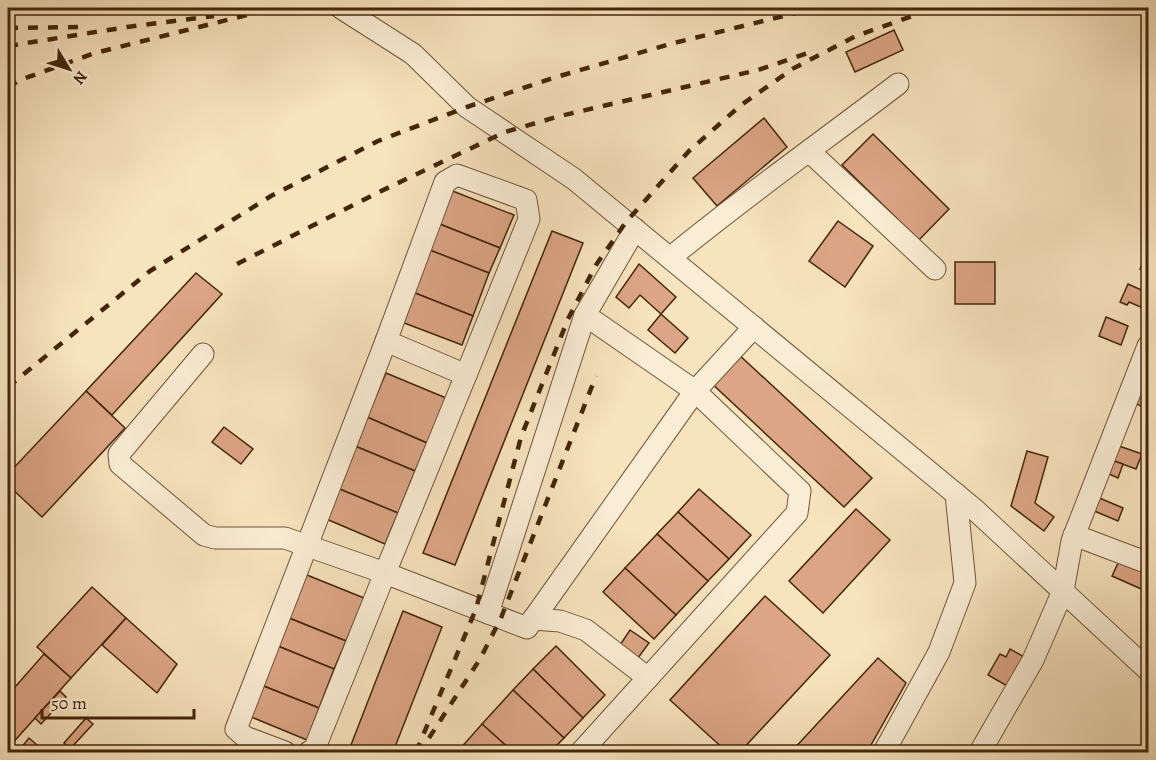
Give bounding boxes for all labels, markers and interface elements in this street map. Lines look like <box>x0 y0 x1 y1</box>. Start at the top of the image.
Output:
north arrow <box>39 39 99 99</box>
text: N <box>68 66 92 89</box>
scale bar <box>42 682 194 720</box>
text: 50 m <box>51 691 87 715</box>

